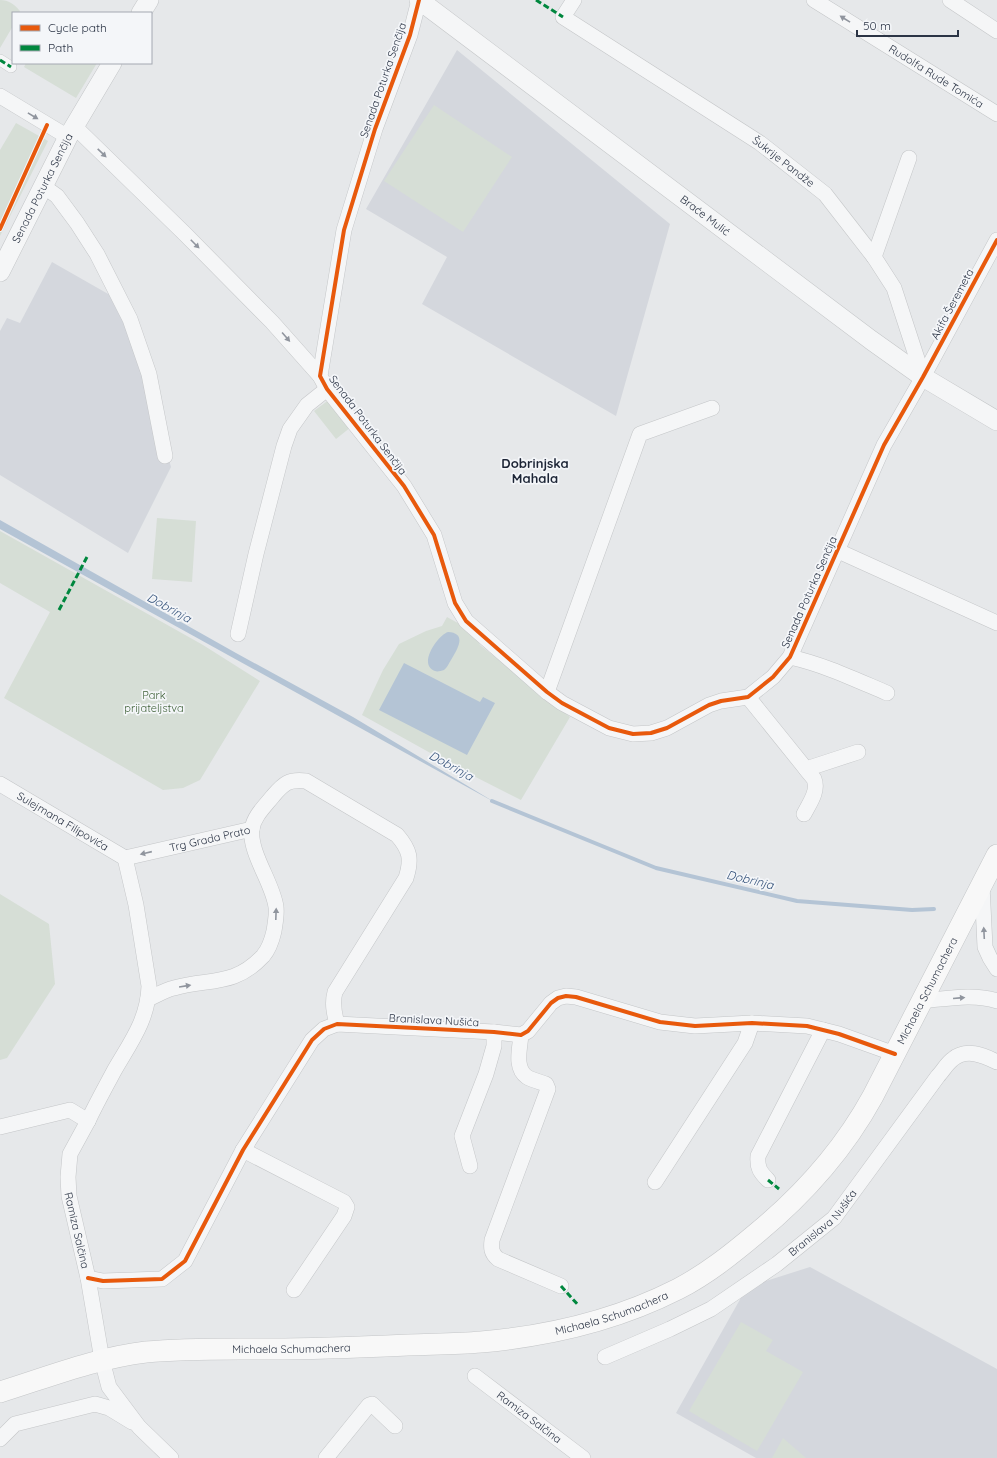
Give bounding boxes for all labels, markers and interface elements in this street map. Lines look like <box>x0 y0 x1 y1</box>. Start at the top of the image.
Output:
legend <box>12 12 152 64</box>
scale bar <box>857 12 958 38</box>
one-way arrow <box>839 16 851 23</box>
text: 50 m <box>863 18 891 33</box>
text: Cycle path <box>48 20 107 35</box>
street label: Senada Poturka Senčija <box>357 21 409 139</box>
text: Path <box>48 40 73 55</box>
street label: Rudolfa Rude Tomića <box>886 41 986 111</box>
one-way arrow <box>27 113 39 120</box>
street label: Senada Poturka Senčija <box>9 130 76 245</box>
street label: Šukrije Pandže <box>750 133 817 190</box>
one-way arrow <box>97 149 107 158</box>
street label: Braće Mulić <box>677 192 733 239</box>
one-way arrow <box>190 239 200 249</box>
street label: Akifa Šeremeta <box>927 266 977 342</box>
one-way arrow <box>281 332 290 343</box>
street label: Senada Poturka Senčija <box>326 372 410 478</box>
district label: Dobrinjska Mahala <box>501 455 569 486</box>
street label: Senada Poturka Senčija <box>778 534 840 650</box>
water label: Dobrinja <box>145 589 194 626</box>
park label: Park prijateljstva <box>124 688 184 715</box>
water label: Dobrinja <box>427 747 476 784</box>
street label: Sulejmana Filipovića <box>14 789 111 854</box>
street label: Trg Grada Prato <box>168 823 252 855</box>
one-way arrow <box>139 851 152 857</box>
water label: Dobrinja <box>725 867 776 892</box>
one-way arrow <box>273 907 279 920</box>
one-way arrow <box>981 927 988 939</box>
street label: Michaela Schumachera <box>894 935 961 1047</box>
one-way arrow <box>179 983 191 989</box>
one-way arrow <box>953 995 965 1002</box>
street label: Branislava Nušića <box>388 1011 480 1029</box>
street label: Branislava Nušića <box>785 1187 860 1259</box>
street label: Ramiza Salčina <box>61 1191 93 1270</box>
street label: Michaela Schumachera <box>554 1288 670 1338</box>
street label: Michaela Schumachera <box>232 1340 351 1356</box>
street label: Ramiza Salčina <box>494 1388 564 1446</box>

